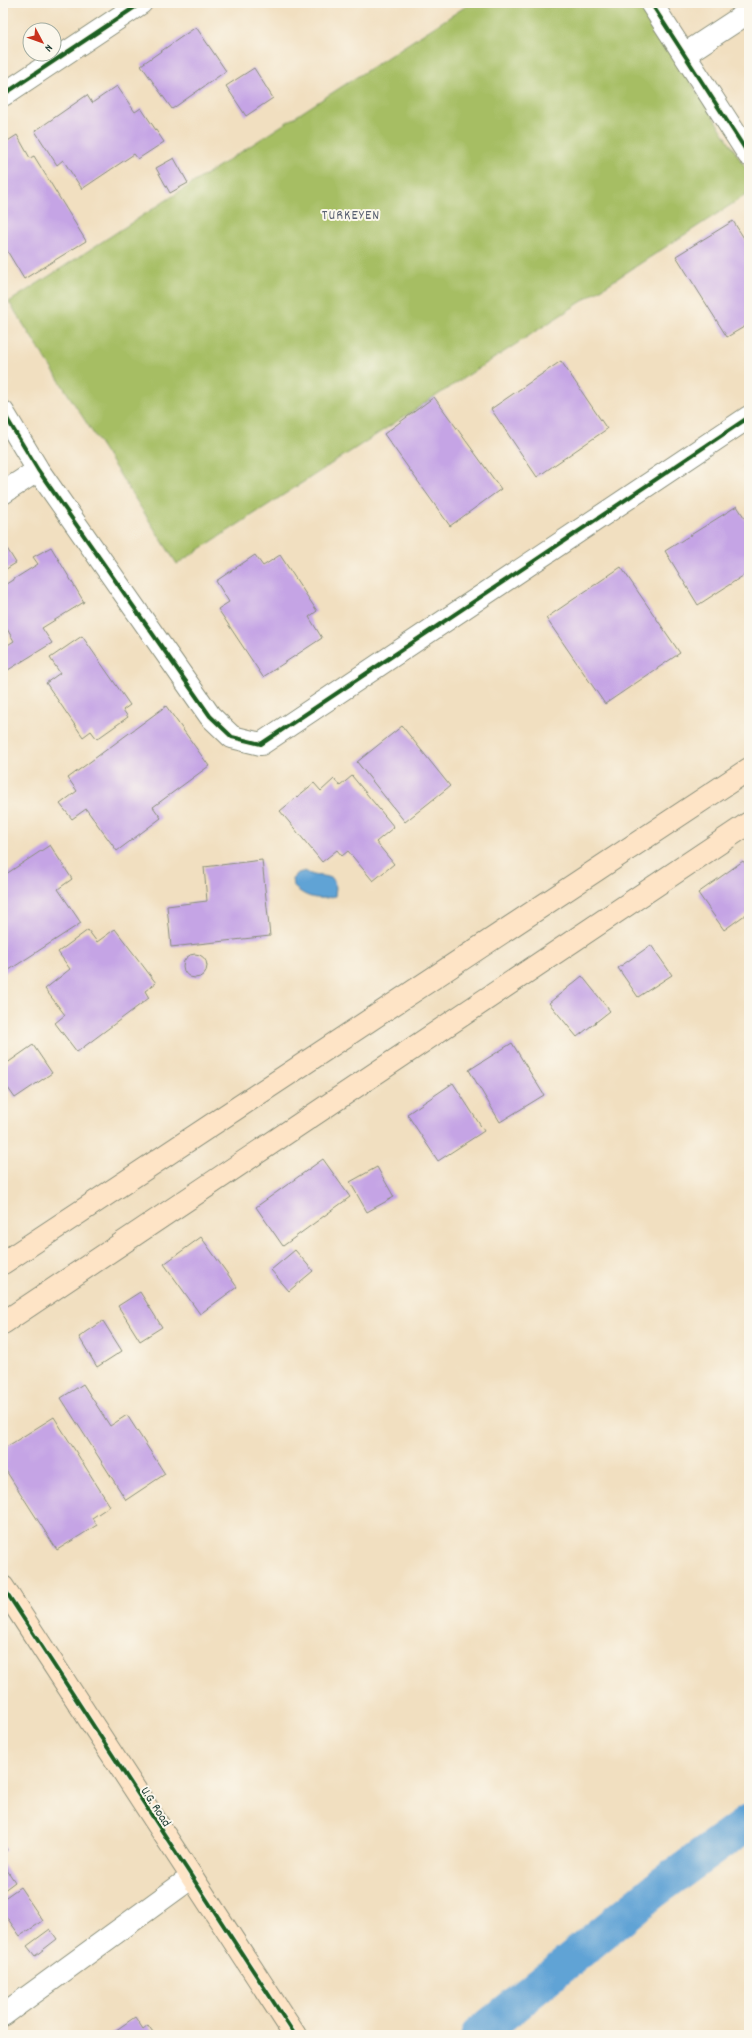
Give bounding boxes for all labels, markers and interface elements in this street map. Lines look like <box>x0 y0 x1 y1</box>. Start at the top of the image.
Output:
north arrow <box>22 22 62 62</box>
text: N <box>40 40 56 55</box>
district label: TURKEYEN <box>322 206 380 226</box>
street label: U.G. Road <box>135 1784 175 1831</box>

